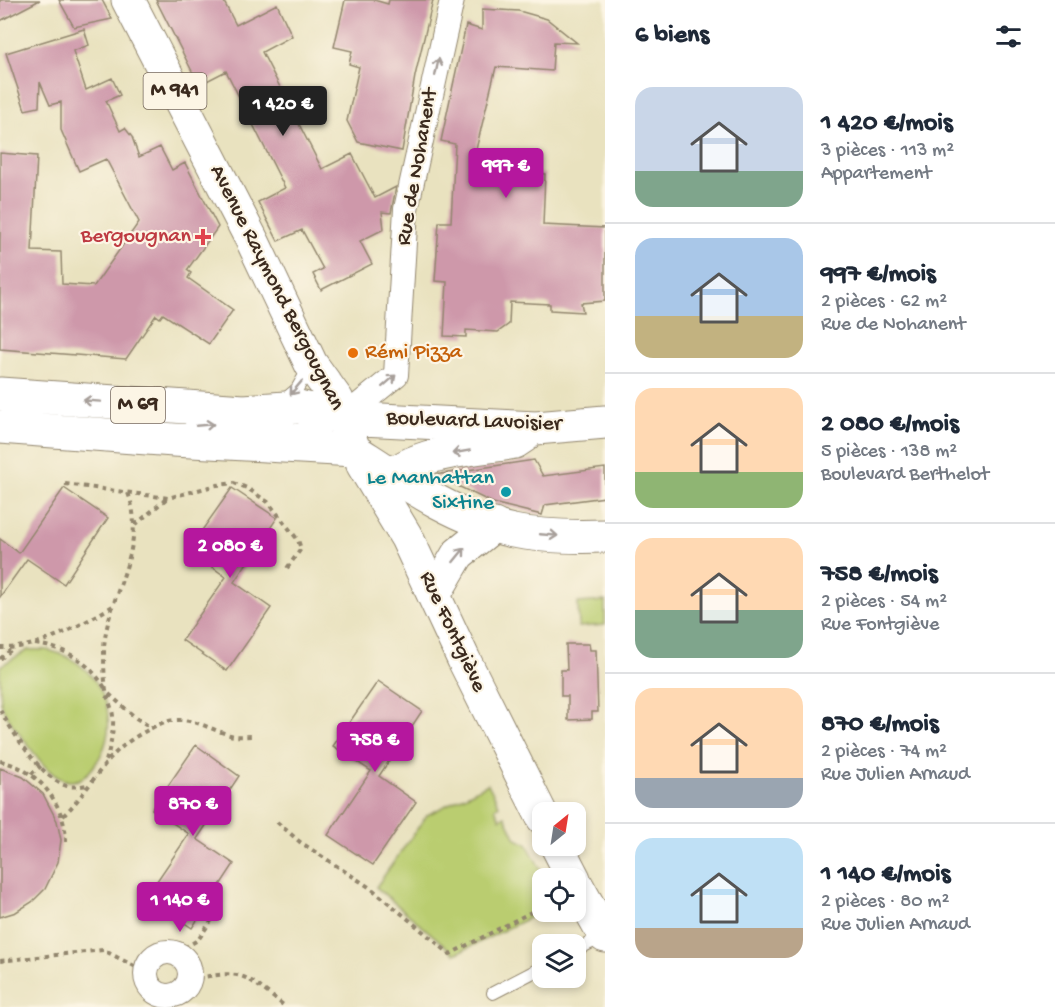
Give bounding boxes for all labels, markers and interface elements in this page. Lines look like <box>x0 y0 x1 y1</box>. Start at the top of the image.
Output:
icon: filters <box>992 20 1025 53</box>
text: 6 biens <box>635 21 709 52</box>
one-way arrow <box>432 58 443 77</box>
road number: M 941 <box>144 73 207 109</box>
street label: Rue de Nohanent <box>391 85 445 248</box>
pin: 1 420 € <box>228 86 338 137</box>
text: 1 420 € <box>253 94 313 117</box>
text: 1 420 €/mois <box>821 109 953 140</box>
icon: home <box>683 111 755 183</box>
text: 3 pièces · 113 m² <box>821 140 954 163</box>
pin: 997 € <box>464 148 548 199</box>
text: 997 € <box>482 156 530 179</box>
street label: Avenue Raymond Bergougnan <box>203 161 350 415</box>
text: Appartement <box>821 163 931 186</box>
place label: Bergougnan <box>80 224 192 250</box>
marker: Bergougnan <box>196 230 210 244</box>
text: 997 €/mois <box>821 260 936 291</box>
icon: home <box>683 262 755 334</box>
text: 2 pièces · 62 m² <box>821 291 947 314</box>
text: Rue de Nohanent <box>821 314 965 337</box>
place label: Rémi Pizza <box>365 340 463 366</box>
marker: Rémi Pizza <box>346 346 360 360</box>
one-way arrow <box>381 374 396 388</box>
one-way arrow <box>289 380 302 396</box>
road number: M 69 <box>111 387 165 423</box>
one-way arrow <box>82 395 102 406</box>
street label: Boulevard Lavoisier <box>385 406 564 438</box>
text: 2 080 €/mois <box>821 410 959 441</box>
icon: home <box>683 412 755 484</box>
one-way arrow <box>194 419 214 430</box>
text: 5 pièces · 138 m² <box>821 441 957 464</box>
one-way arrow <box>452 447 471 458</box>
text: Boulevard Berthelot <box>821 464 989 487</box>
place label: Le Manhattan Sixtine <box>367 466 495 517</box>
marker: Le Manhattan Sixtine <box>499 485 513 499</box>
pin: 2 080 € <box>175 528 285 579</box>
one-way arrow <box>539 530 558 541</box>
text: 2 080 € <box>198 536 262 559</box>
one-way arrow <box>452 547 465 563</box>
text: 758 €/mois <box>821 560 937 591</box>
icon: home <box>683 562 755 634</box>
street label: Rue Fontgiève <box>413 567 492 697</box>
text: 2 pièces · 54 m² <box>821 591 947 614</box>
text: Rue Fontgiève <box>821 614 939 637</box>
text: 870 €/mois <box>821 710 939 741</box>
icon: home <box>683 712 755 784</box>
pin: 758 € <box>333 722 417 773</box>
text: 758 € <box>351 730 399 753</box>
text: 2 pièces · 74 m² <box>821 741 947 764</box>
text: Rue Julien Arnaud <box>821 764 970 787</box>
pin: 870 € <box>151 786 235 837</box>
text: 870 € <box>168 794 218 817</box>
north arrow <box>532 802 586 856</box>
map controls <box>532 802 586 988</box>
text: 1 140 €/mois <box>821 860 950 891</box>
icon: home <box>683 862 755 934</box>
button: locate <box>532 868 586 922</box>
pin: 1 140 € <box>125 882 235 933</box>
text: 1 140 € <box>151 890 209 913</box>
text: 2 pièces · 80 m² <box>821 891 949 914</box>
text: Rue Julien Arnaud <box>821 914 970 937</box>
button: layers <box>532 934 586 988</box>

